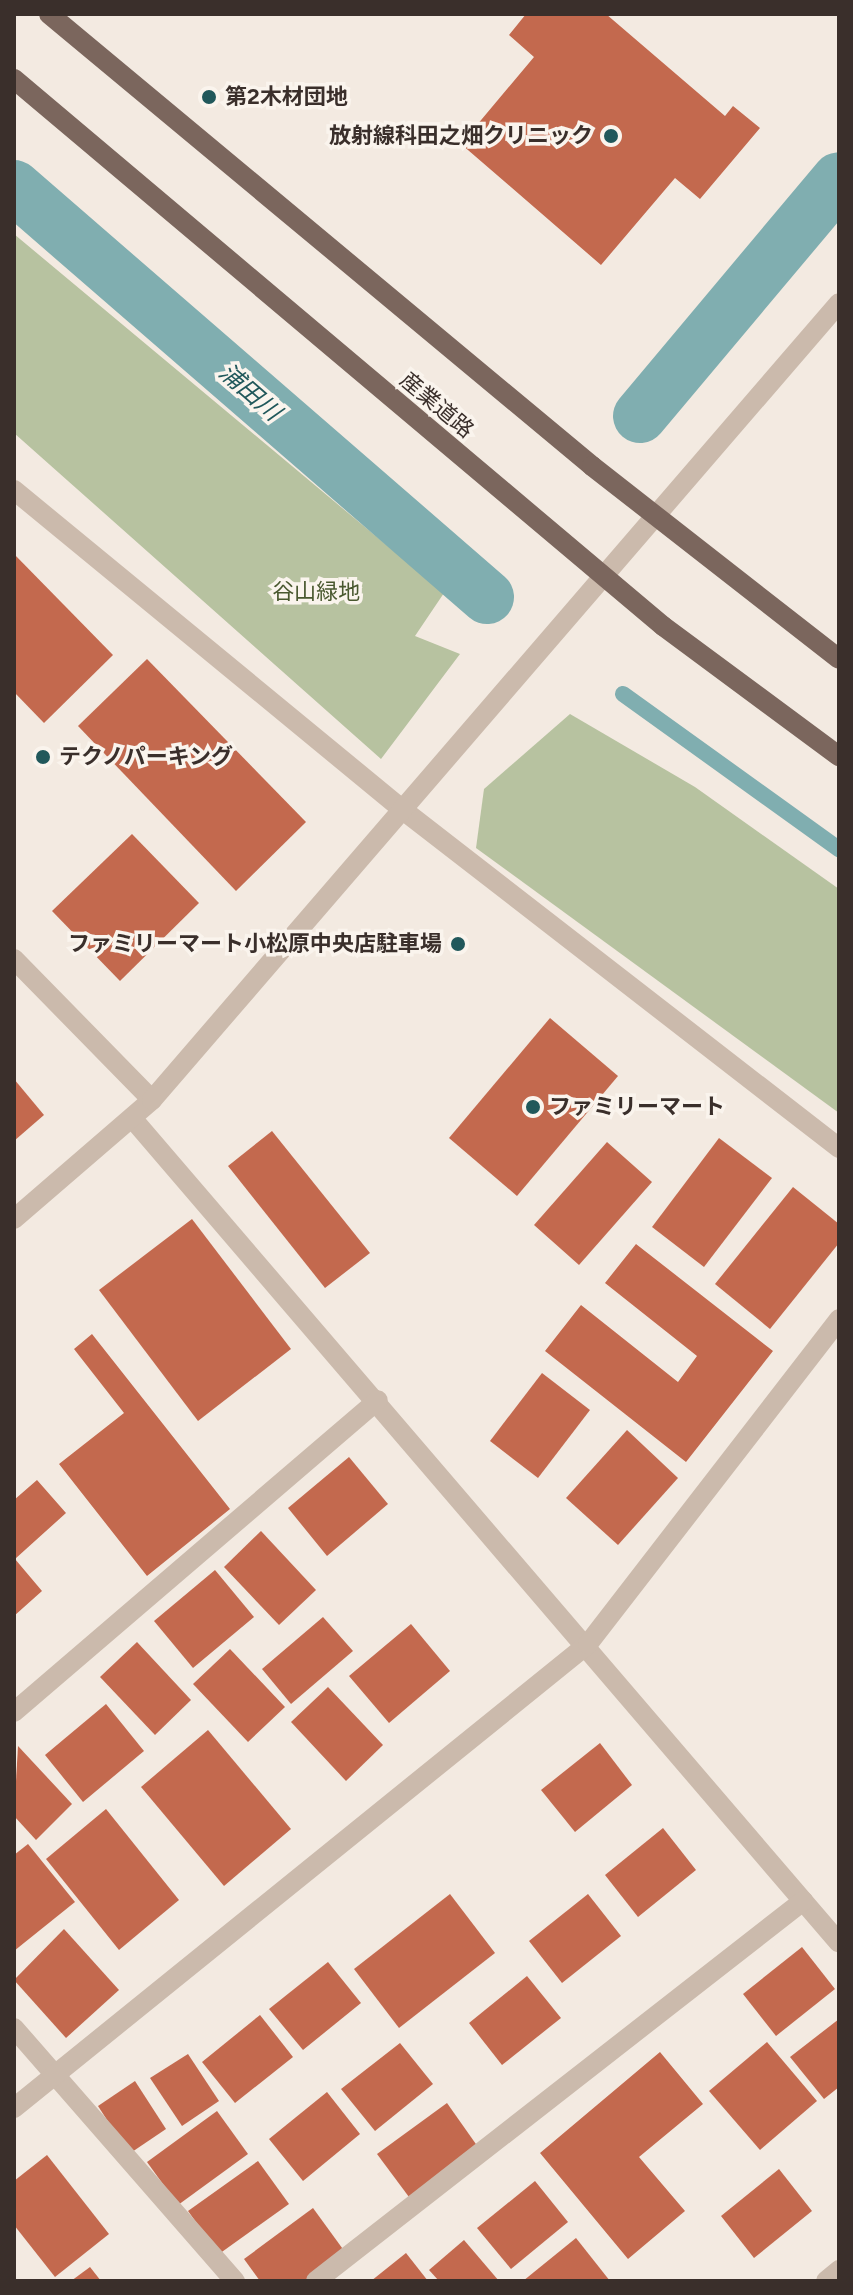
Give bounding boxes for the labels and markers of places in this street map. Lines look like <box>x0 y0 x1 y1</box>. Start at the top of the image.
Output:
place label: 第2木材団地 <box>225 84 348 110</box>
marker: 第2木材団地 <box>200 88 218 106</box>
place label: 放射線科田之畑クリニック <box>329 123 593 149</box>
marker: 放射線科田之畑クリニック <box>600 125 622 147</box>
place label: テクノパーキング <box>59 744 235 770</box>
marker: テクノパーキング <box>34 748 52 766</box>
place label: ファミリーマート小松原中央店駐車場 <box>68 931 442 957</box>
marker: ファミリーマート小松原中央店駐車場 <box>449 935 467 953</box>
place label: ファミリーマート <box>549 1094 725 1120</box>
marker: ファミリーマート <box>524 1098 542 1116</box>

